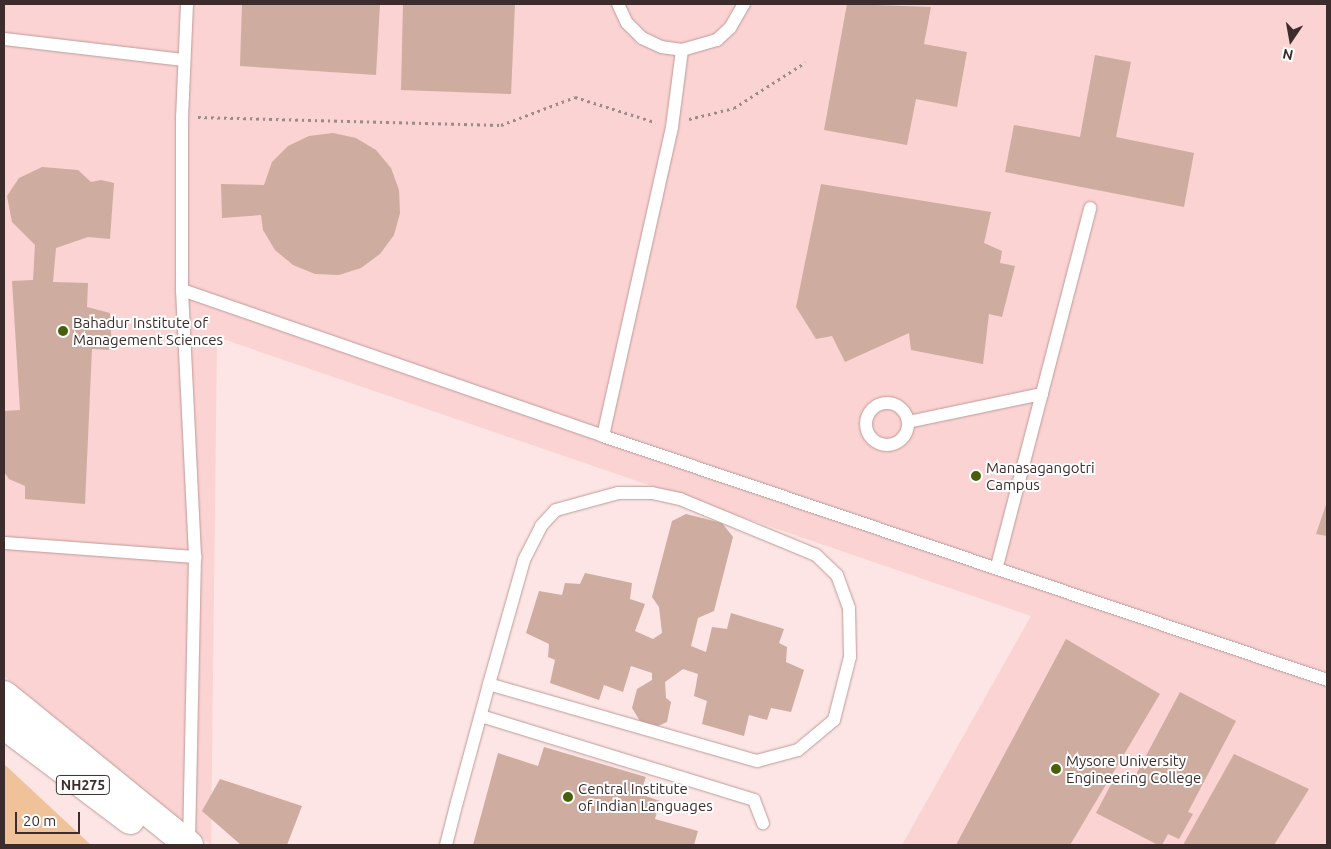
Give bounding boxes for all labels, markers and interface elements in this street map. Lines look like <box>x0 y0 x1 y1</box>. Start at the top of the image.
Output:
north arrow <box>1266 15 1316 65</box>
text: N <box>1281 46 1295 64</box>
place label: Bahadur Institute of Management Sciences <box>73 313 223 348</box>
marker: Bahadur Institute of Management Sciences <box>57 325 69 337</box>
place label: Manasagangotri Campus <box>986 458 1095 493</box>
marker: Manasagangotri Campus <box>970 470 982 482</box>
place label: Mysore University Engineering College <box>1066 751 1201 786</box>
marker: Mysore University Engineering College <box>1050 763 1062 775</box>
road number: NH275 <box>56 774 110 796</box>
place label: Central Institute of Indian Languages <box>578 779 713 814</box>
marker: Central Institute of Indian Languages <box>562 791 574 803</box>
scale bar <box>18 802 82 834</box>
text: 20 m <box>23 812 56 829</box>

